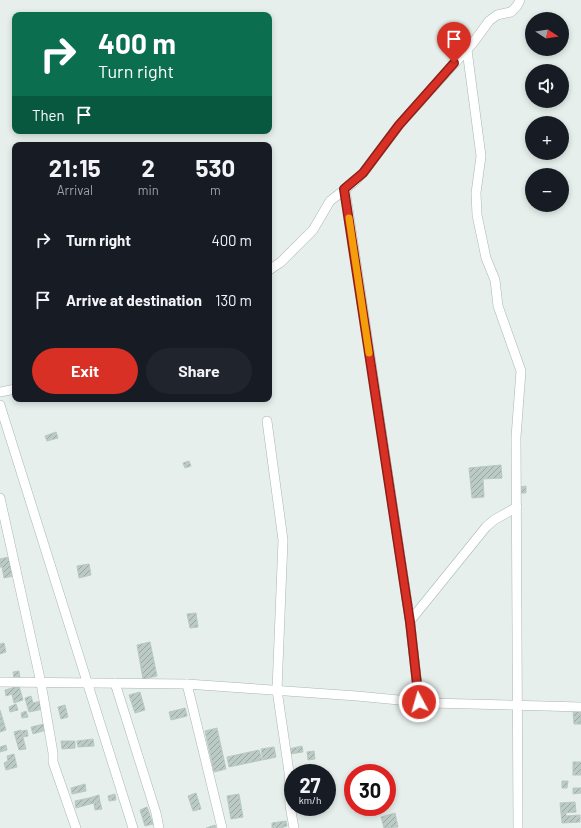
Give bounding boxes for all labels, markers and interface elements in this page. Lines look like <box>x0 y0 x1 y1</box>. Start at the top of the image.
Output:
north arrow <box>525 12 569 56</box>
map controls <box>525 12 569 212</box>
pin <box>437 22 471 63</box>
text: 400 m <box>98 26 176 60</box>
icon: right <box>32 28 84 80</box>
icon: arrive <box>443 28 465 50</box>
text: Turn right <box>98 60 174 82</box>
button: sound <box>525 64 569 108</box>
icon: arrive <box>73 104 95 126</box>
text: Then <box>32 106 65 124</box>
button: + <box>525 116 569 160</box>
text: 21:15 <box>49 153 101 182</box>
text: 2 <box>141 153 155 182</box>
text: 530 <box>196 153 235 182</box>
button: − <box>525 168 569 212</box>
text: Arrival <box>57 182 93 198</box>
text: min <box>138 182 159 198</box>
text: m <box>210 182 221 198</box>
icon: right <box>32 229 54 251</box>
text: Turn right <box>66 231 131 249</box>
text: 400 m <box>211 231 252 249</box>
icon: arrive <box>32 289 54 311</box>
text: Arrive at destination <box>66 291 202 309</box>
text: 130 m <box>215 291 252 309</box>
button: Exit <box>32 348 138 394</box>
button: Share <box>146 348 252 394</box>
position arrow <box>398 681 440 723</box>
speed limit sign: 30 <box>344 764 396 816</box>
text: 27 <box>299 773 321 797</box>
text: km/h <box>299 794 321 806</box>

